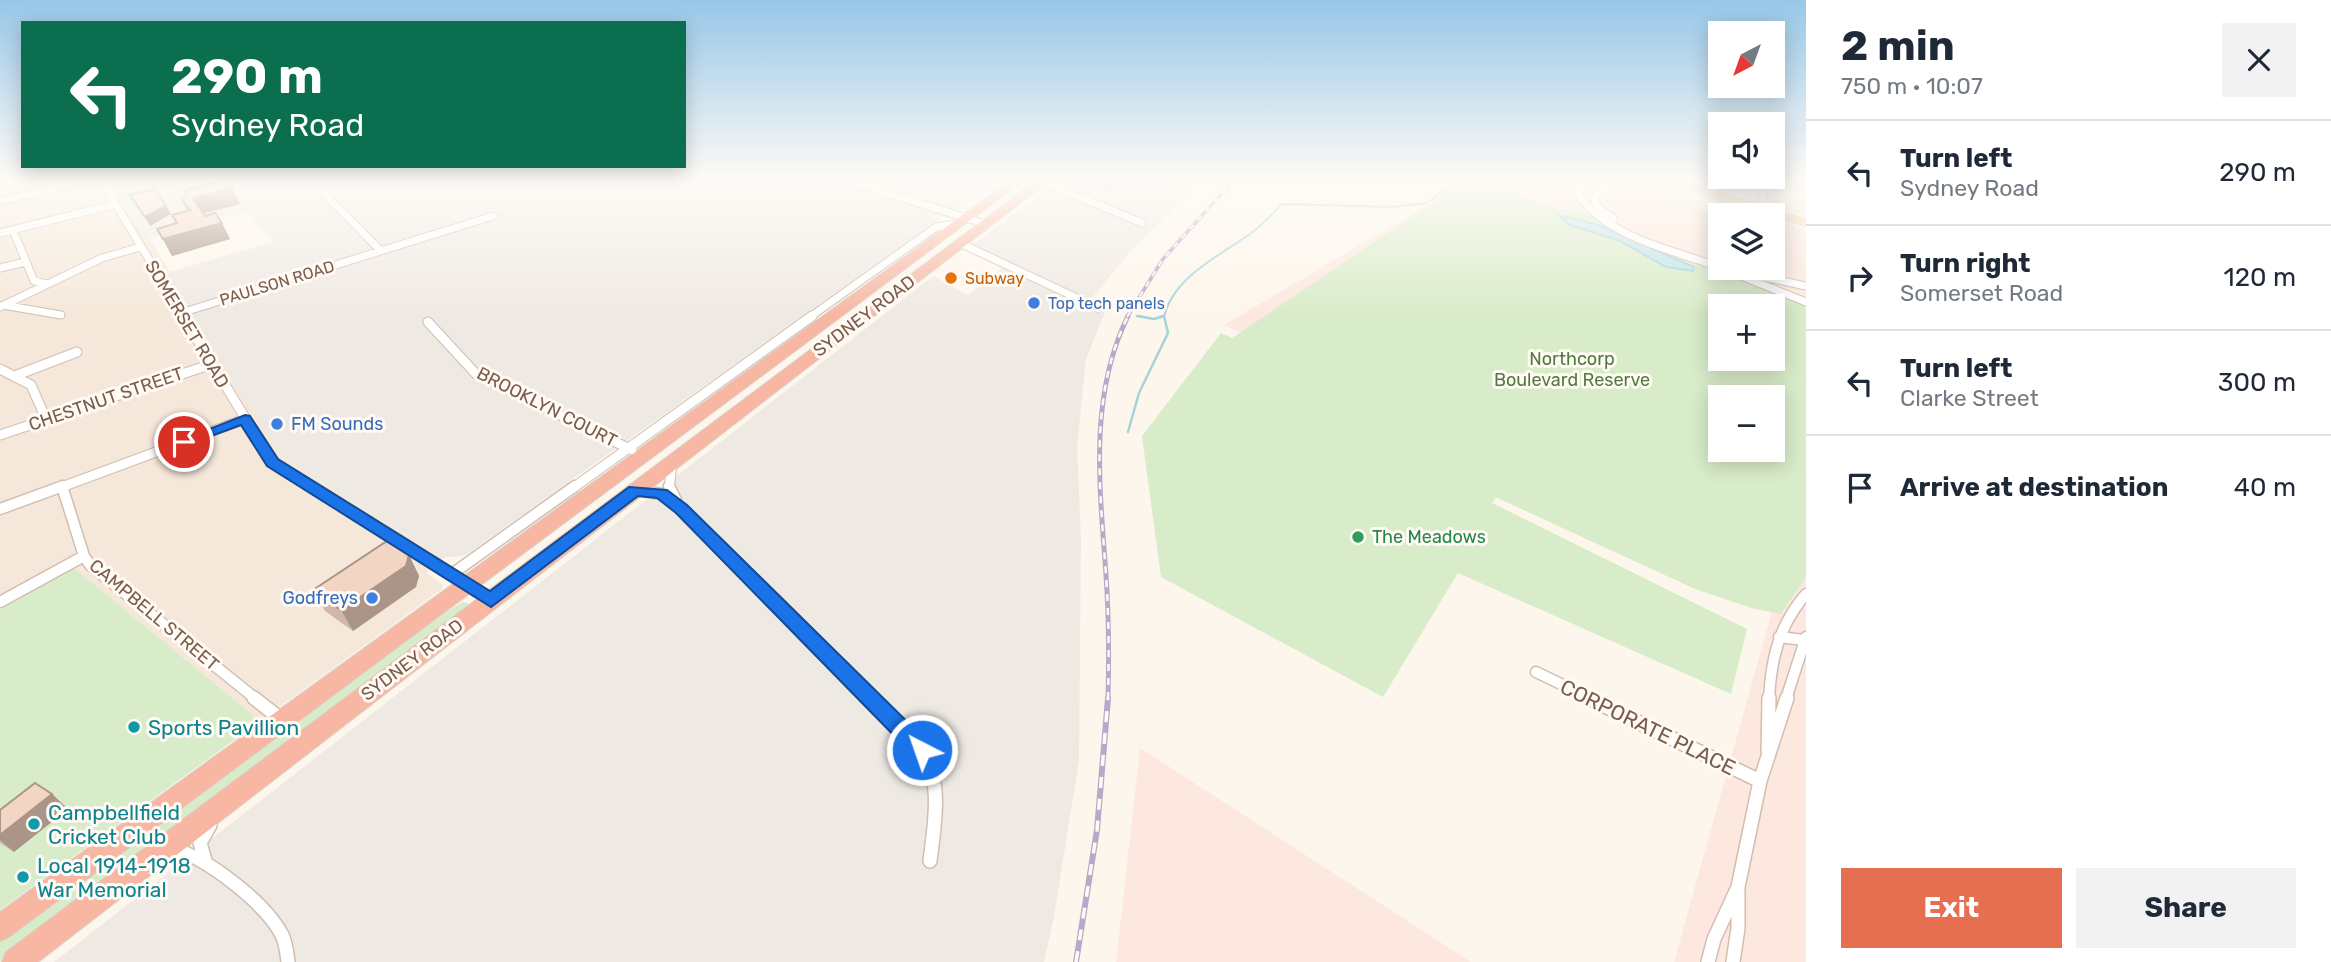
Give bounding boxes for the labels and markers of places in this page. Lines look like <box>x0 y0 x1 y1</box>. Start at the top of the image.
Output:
place label: Subway <box>965 269 1024 288</box>
marker: Subway <box>943 270 959 286</box>
place label: Top tech panels <box>1048 294 1165 313</box>
marker: Top tech panels <box>1026 295 1042 311</box>
pin <box>154 412 214 472</box>
place label: FM Sounds <box>291 413 383 435</box>
marker: FM Sounds <box>269 416 285 432</box>
place label: The Meadows <box>1372 526 1486 548</box>
marker: The Meadows <box>1350 529 1366 545</box>
place label: Godfreys <box>283 587 358 609</box>
marker: Godfreys <box>364 590 380 606</box>
place label: Sports Pavillion <box>148 715 299 740</box>
marker: Sports Pavillion <box>126 719 142 735</box>
place label: Campbellfield Cricket Club <box>48 800 180 849</box>
marker: Campbellfield Cricket Club <box>26 816 42 832</box>
place label: Local 1914-1918 War Memorial <box>37 853 191 902</box>
marker: Local 1914-1918 War Memorial <box>15 869 31 885</box>

